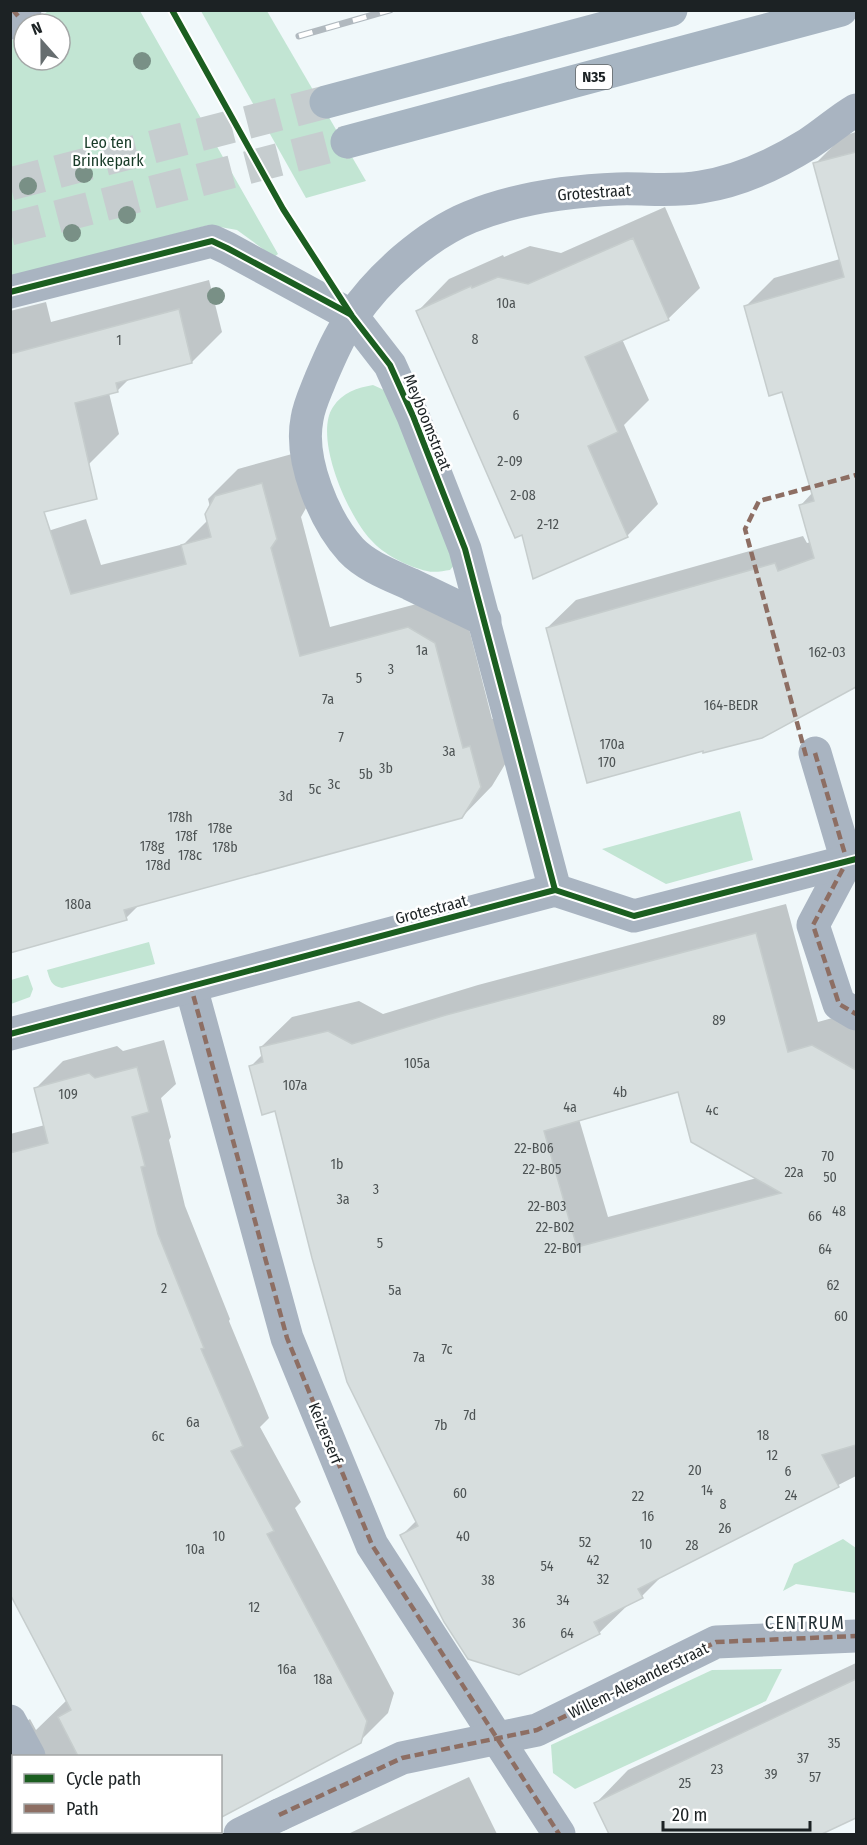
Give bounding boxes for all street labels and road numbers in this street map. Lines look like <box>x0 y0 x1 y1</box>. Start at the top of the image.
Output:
road number: N35 <box>576 65 612 89</box>
street label: Grotestraat <box>557 180 632 205</box>
street label: Meyboomstraat <box>400 371 456 474</box>
street label: Grotestraat <box>393 891 470 928</box>
street label: Keizerserf <box>305 1400 347 1468</box>
street label: Willem-Alexanderstraat <box>565 1638 712 1723</box>

